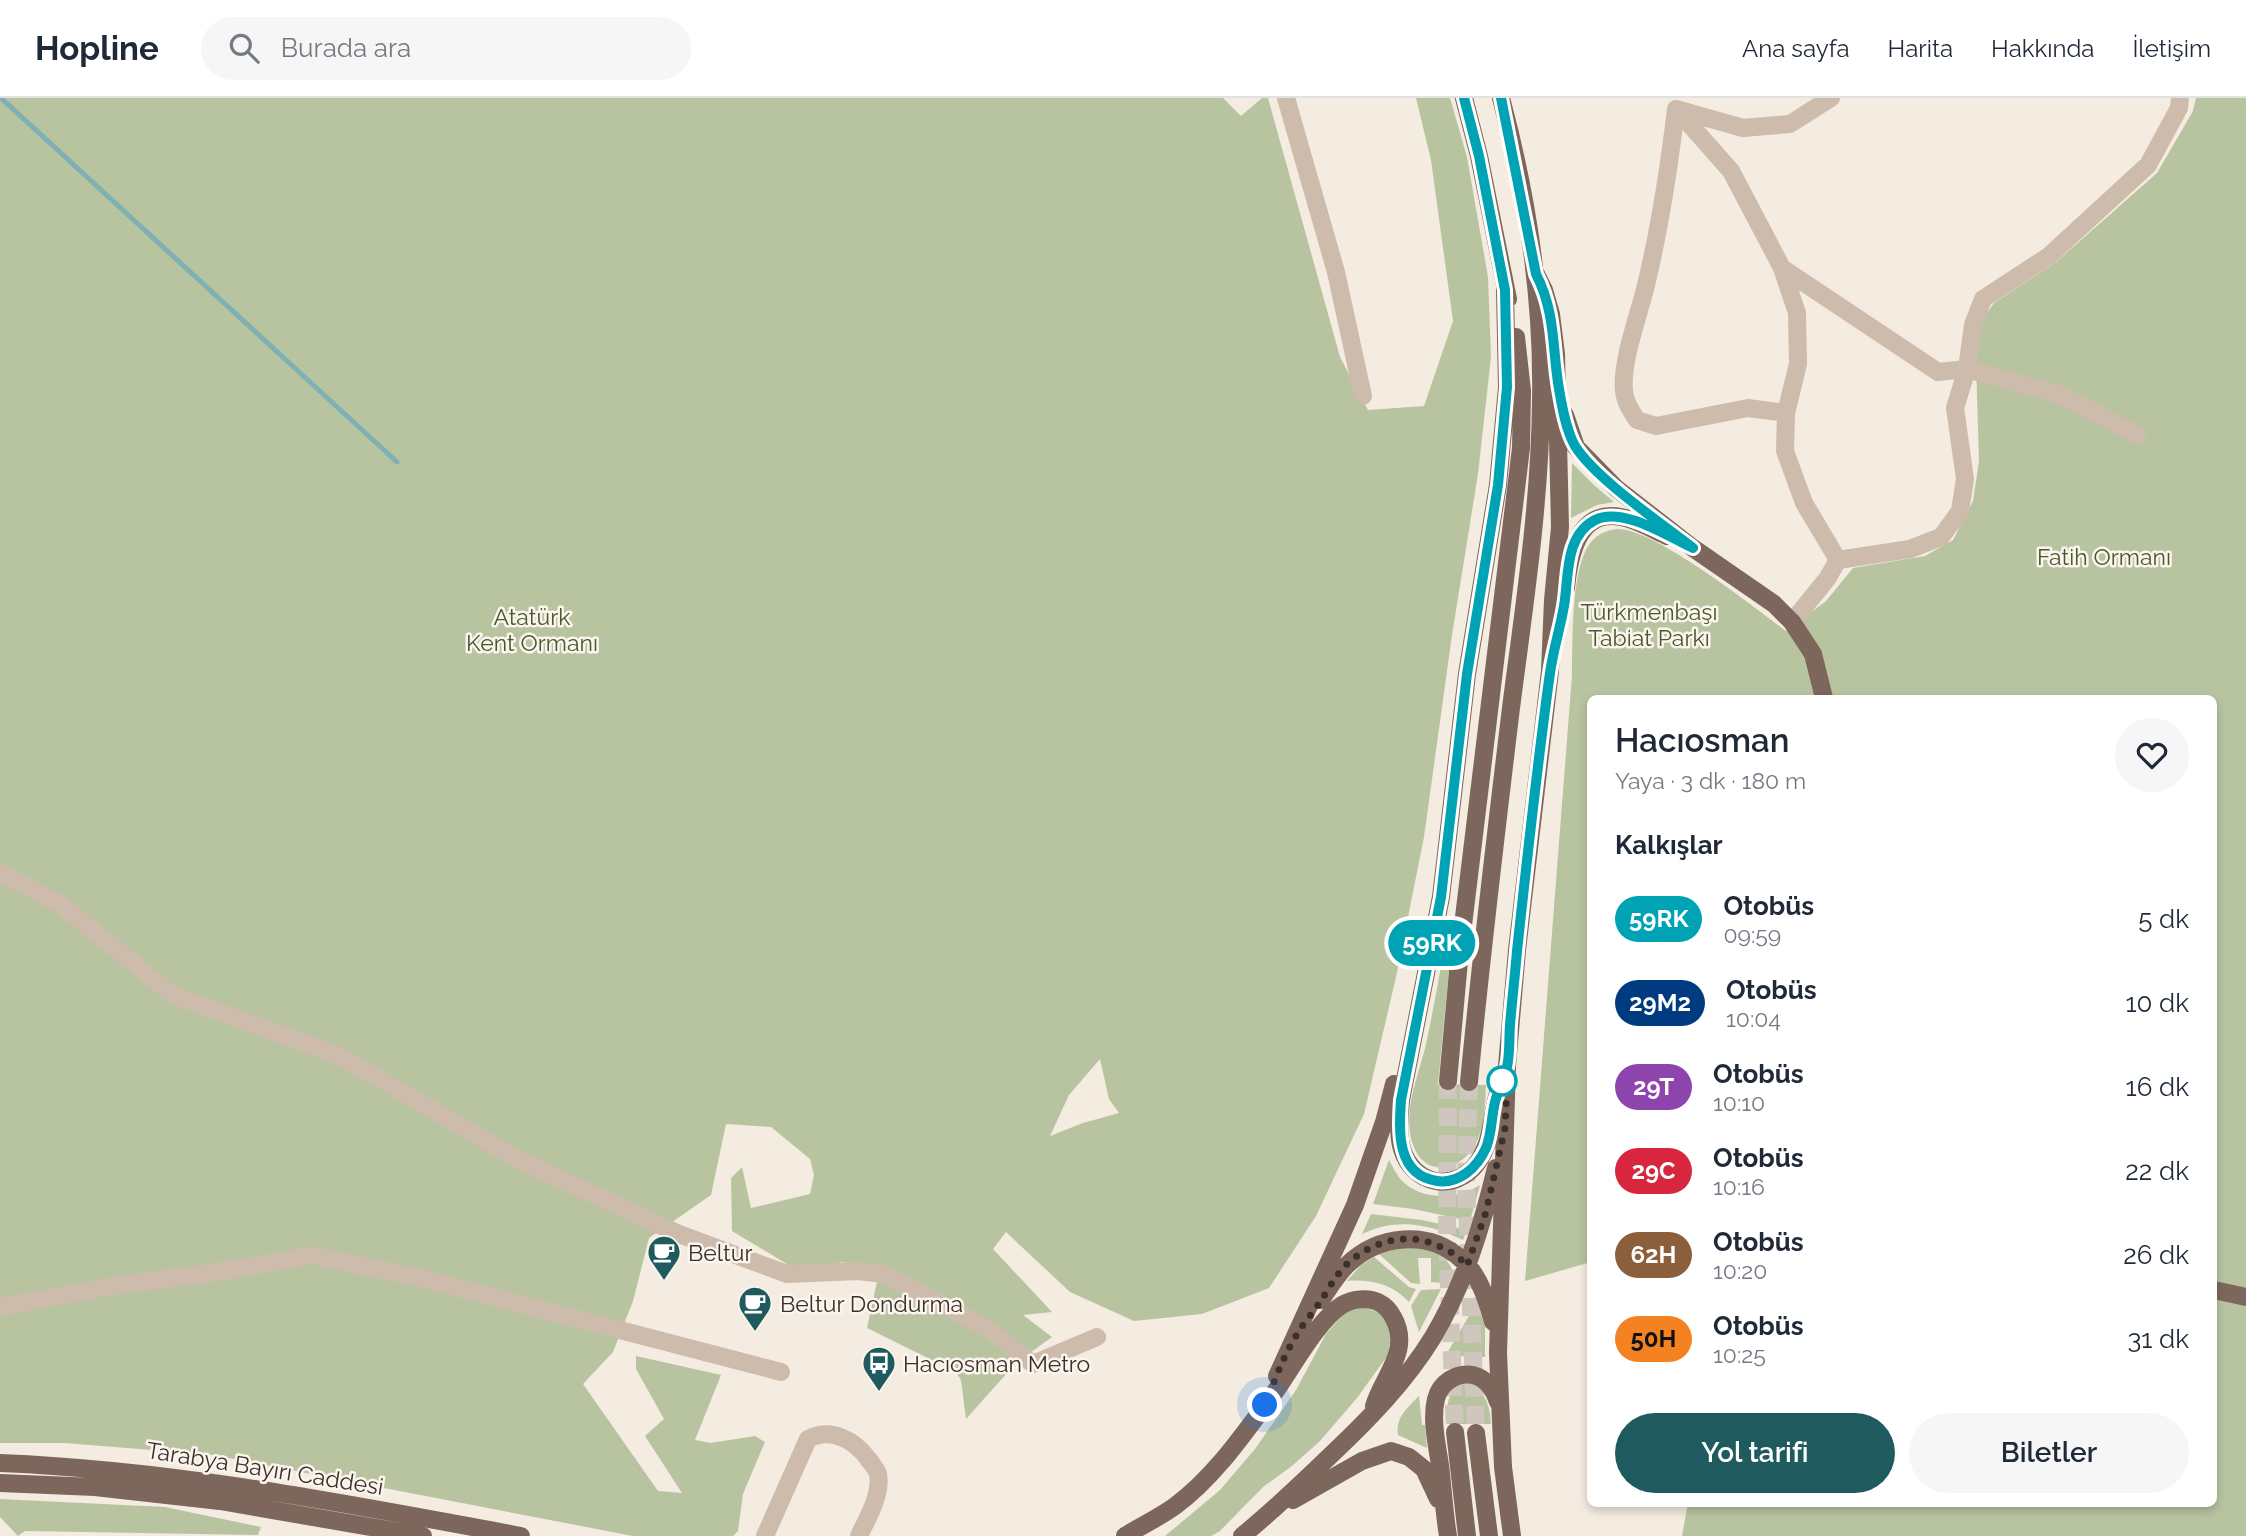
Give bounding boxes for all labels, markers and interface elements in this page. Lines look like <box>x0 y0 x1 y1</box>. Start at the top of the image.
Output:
search box <box>201 17 691 80</box>
text: Hopline <box>35 29 159 68</box>
icon: search <box>225 29 263 67</box>
text: Burada ara <box>281 33 411 63</box>
text: Ana sayfa <box>1742 34 1850 63</box>
text: Harita <box>1888 34 1953 63</box>
text: Hakkında <box>1991 34 2094 63</box>
text: İletişim <box>2132 34 2211 63</box>
park label: Fatih Ormanı <box>2037 543 2171 570</box>
park label: Türkmenbaşı Tabiat Parkı <box>1581 598 1717 651</box>
park label: Atatürk Kent Ormanı <box>466 603 598 656</box>
button: heart <box>2115 718 2189 792</box>
text: Hacıosman <box>1615 721 1789 760</box>
text: Yaya · 3 dk · 180 m <box>1615 767 1806 794</box>
text: Kalkışlar <box>1615 830 1723 860</box>
text: Otobüs <box>1723 891 1814 921</box>
text: 59RK <box>1629 904 1688 933</box>
text: 5 dk <box>2138 904 2189 934</box>
line badge: 59RK <box>1383 920 1481 966</box>
text: 09:59 <box>1723 921 1781 948</box>
text: 59RK <box>1402 928 1462 957</box>
text: Otobüs <box>1726 975 1817 1005</box>
text: 29M2 <box>1629 988 1691 1017</box>
text: 10 dk <box>2125 988 2189 1018</box>
text: 10:04 <box>1726 1005 1781 1032</box>
text: Otobüs <box>1713 1059 1804 1089</box>
unlabelled marker <box>1487 1066 1517 1096</box>
text: 29T <box>1633 1072 1674 1101</box>
text: 16 dk <box>2126 1072 2189 1102</box>
text: 10:10 <box>1713 1089 1765 1116</box>
text: Otobüs <box>1713 1143 1804 1173</box>
text: 29C <box>1631 1156 1676 1185</box>
text: 22 dk <box>2125 1156 2189 1186</box>
text: 10:16 <box>1713 1173 1765 1200</box>
text: Otobüs <box>1713 1227 1804 1257</box>
cafe icon: Beltur <box>645 1233 683 1282</box>
place label: Beltur <box>688 1239 753 1266</box>
text: 62H <box>1631 1240 1676 1269</box>
text: 26 dk <box>2123 1240 2189 1270</box>
text: 10:20 <box>1713 1257 1767 1284</box>
cafe icon: Beltur Dondurma <box>736 1284 774 1333</box>
place label: Beltur Dondurma <box>780 1290 963 1317</box>
text: Otobüs <box>1713 1311 1804 1341</box>
text: 50H <box>1631 1324 1676 1353</box>
text: 31 dk <box>2127 1324 2189 1354</box>
text: 10:25 <box>1713 1341 1766 1368</box>
bus stop icon: Hacıosman Metro <box>860 1344 898 1393</box>
place label: Hacıosman Metro <box>903 1350 1090 1377</box>
your location <box>1247 1387 1282 1422</box>
button: Yol tarifi <box>1615 1413 1895 1493</box>
button: Biletler <box>1909 1413 2189 1493</box>
street label: Tarabya Bayırı Caddesi <box>145 1436 385 1500</box>

